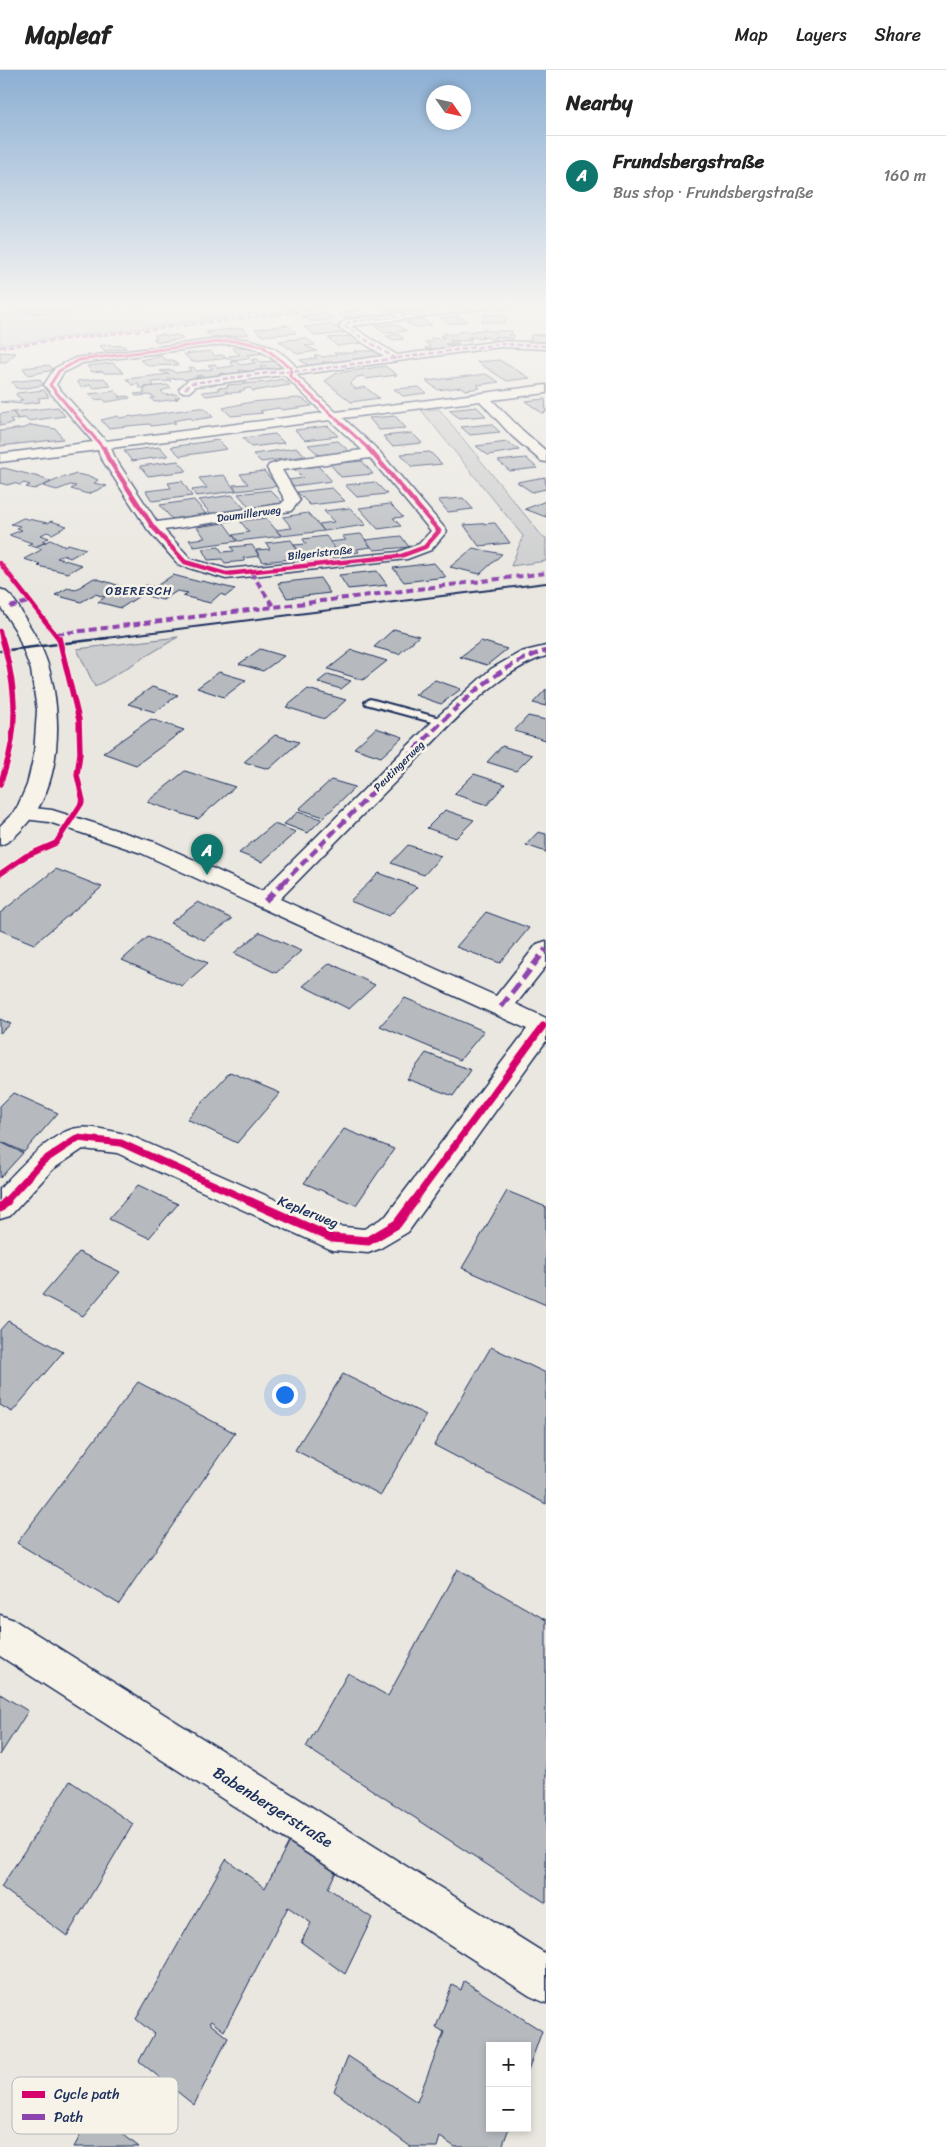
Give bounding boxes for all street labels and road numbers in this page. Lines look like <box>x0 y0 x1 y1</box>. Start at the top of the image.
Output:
street label: Daumillerweg <box>216 500 283 528</box>
street label: Bilgeristraße <box>287 540 354 566</box>
street label: Peutingerweg <box>369 735 430 796</box>
street label: Keplerweg <box>274 1189 342 1235</box>
street label: Babenbergerstraße <box>207 1758 339 1856</box>

